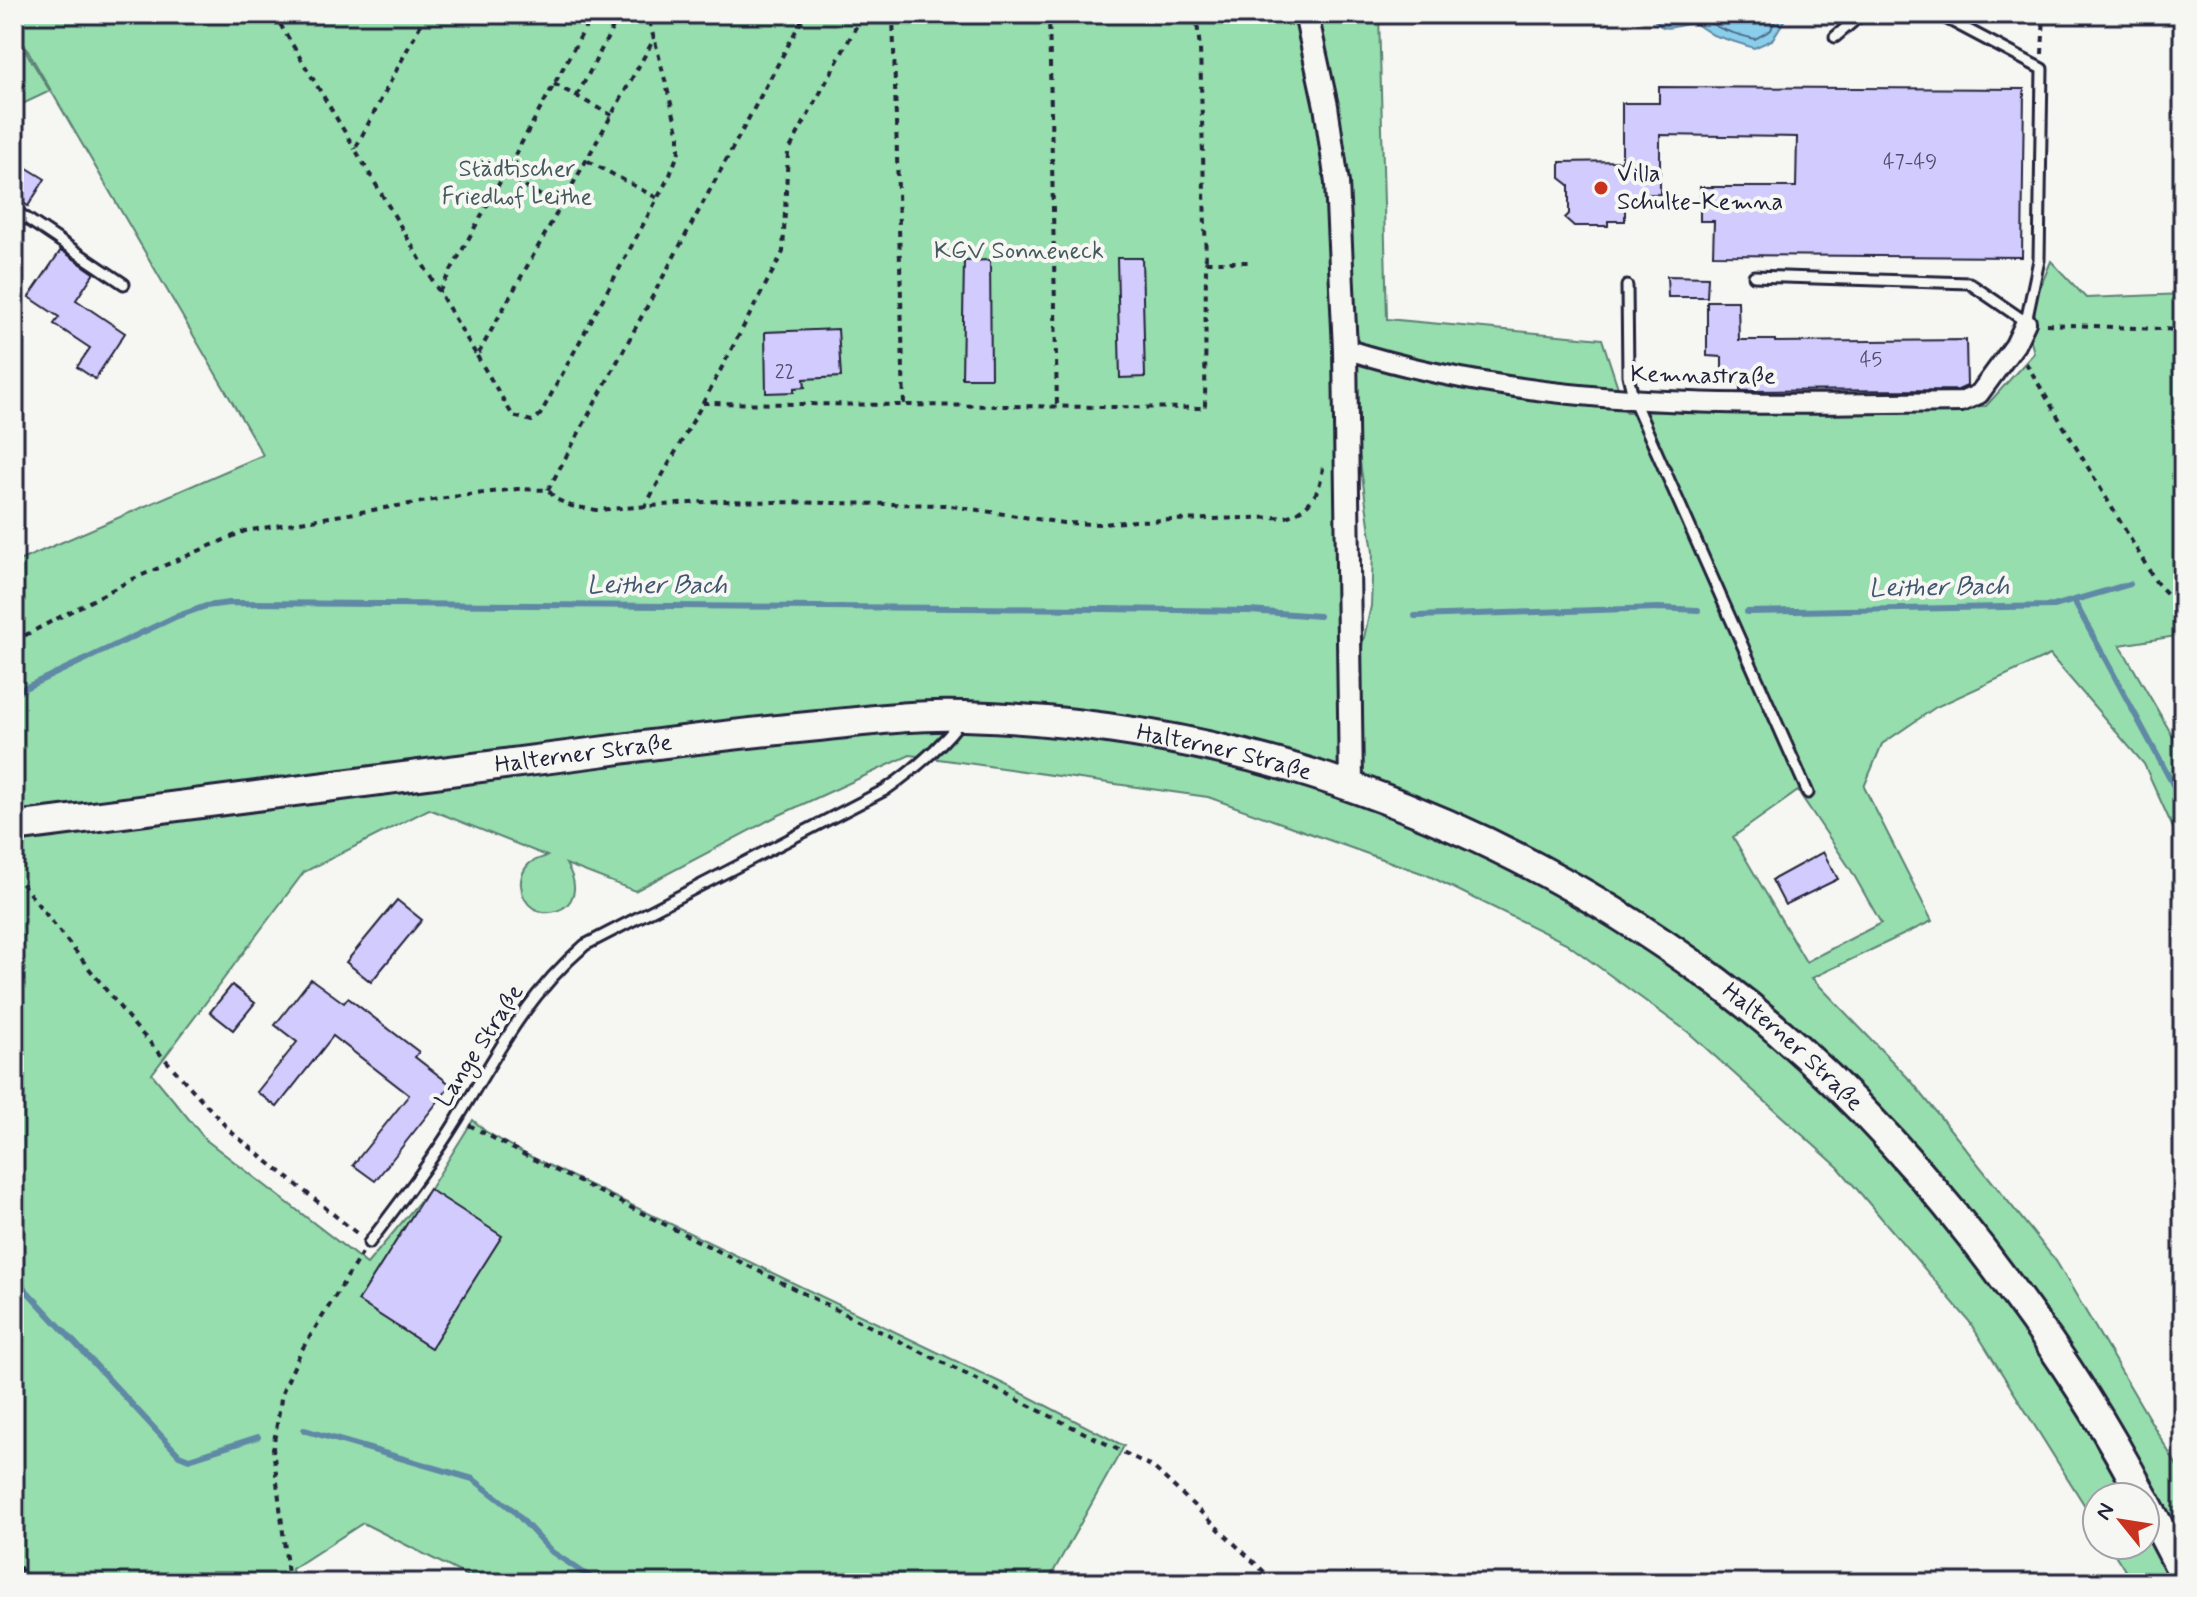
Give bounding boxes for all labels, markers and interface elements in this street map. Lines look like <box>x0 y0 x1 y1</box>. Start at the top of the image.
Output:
house number: 47-49 <box>1883 149 1937 176</box>
park label: Städtischer Friedhof Leithe <box>442 154 592 213</box>
place label: Villa Schulte-Kemna <box>1617 159 1783 218</box>
marker: Villa Schulte-Kemna <box>1592 179 1610 197</box>
park label: KGV Sonneneck <box>934 236 1104 267</box>
house number: 45 <box>1860 347 1882 374</box>
house number: 22 <box>775 359 795 386</box>
street label: Kemnastraße <box>1630 359 1776 393</box>
water label: Leither Bach <box>587 569 727 603</box>
water label: Leither Bach <box>1868 570 2010 606</box>
street label: Halterner Straße <box>1134 717 1316 788</box>
street label: Halterner Straße <box>493 727 674 781</box>
street label: Halterner Straße <box>1716 976 1870 1118</box>
street label: Lange Straße <box>429 979 533 1114</box>
north arrow <box>2081 1481 2161 1561</box>
text: N <box>2090 1499 2121 1525</box>

